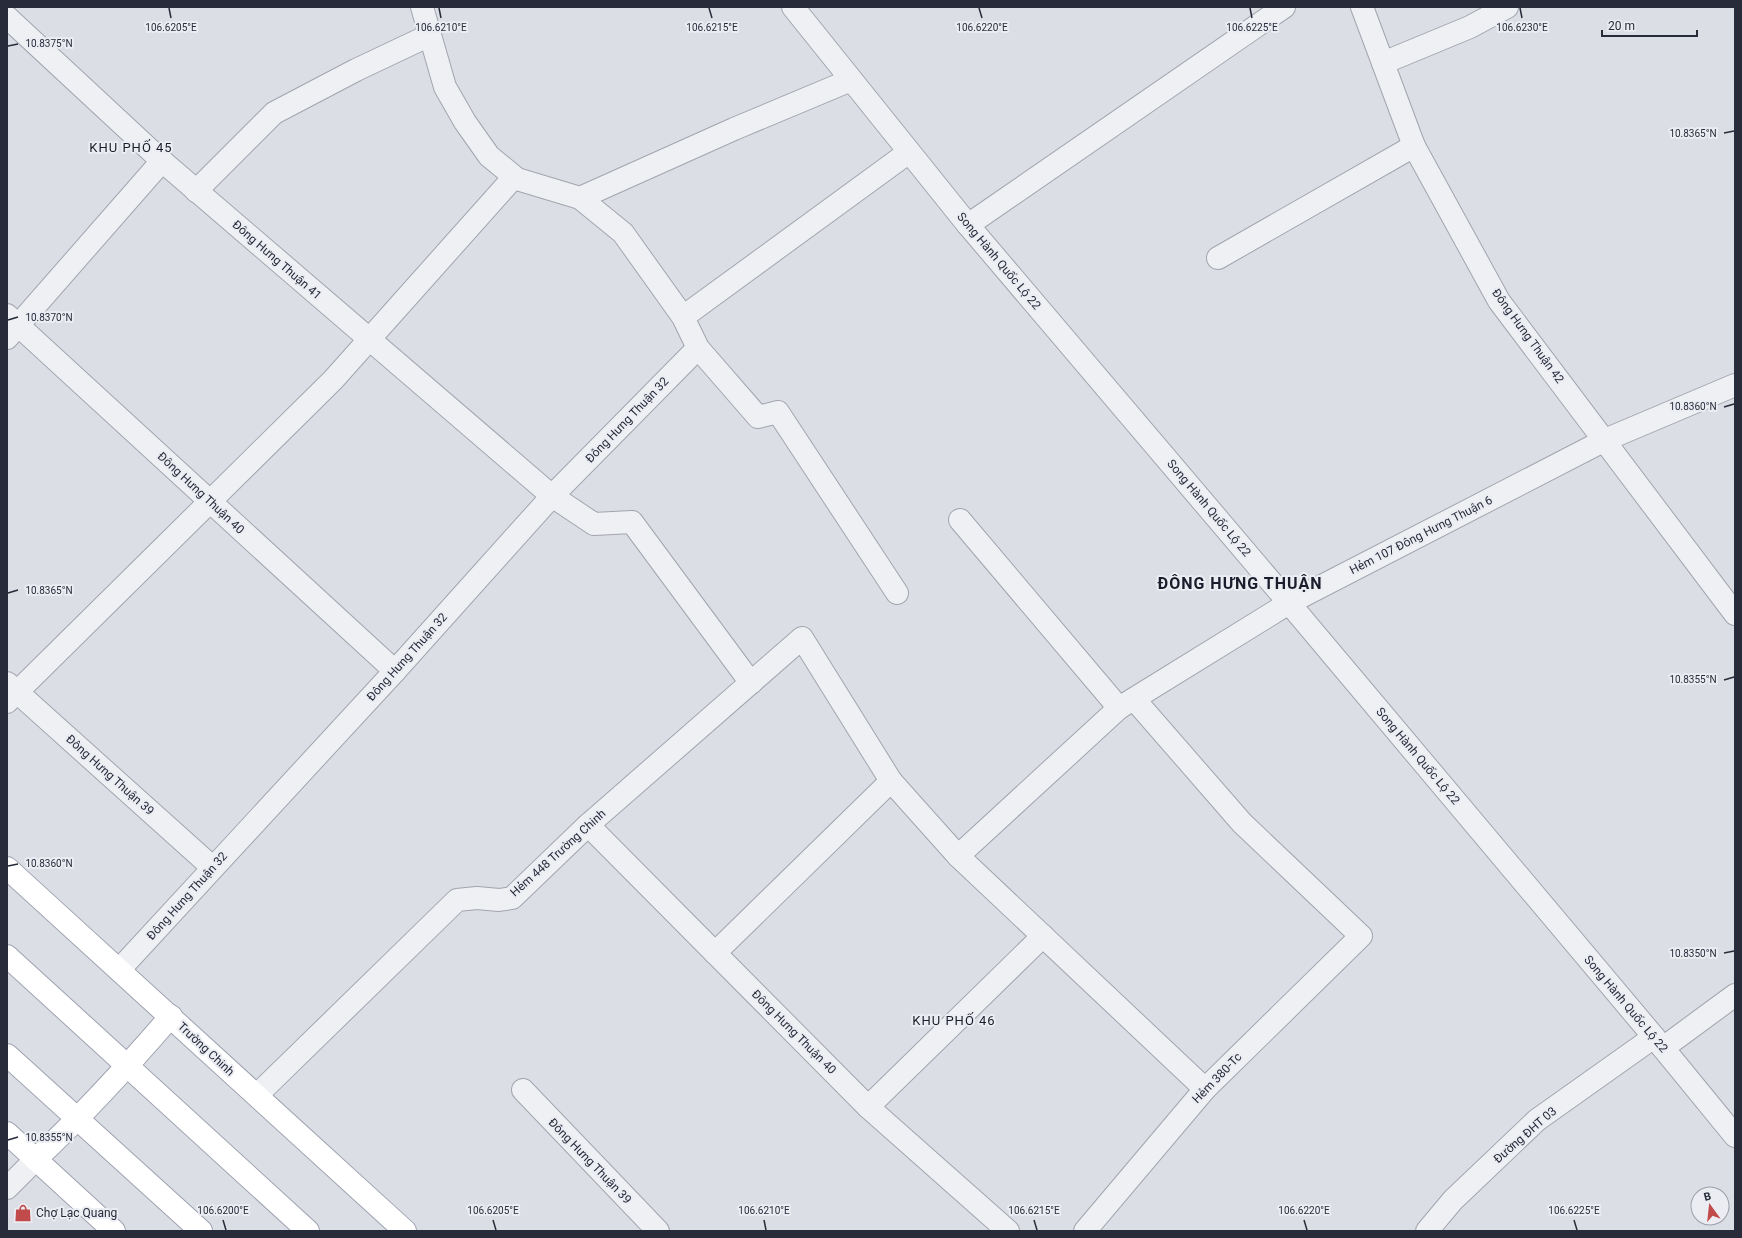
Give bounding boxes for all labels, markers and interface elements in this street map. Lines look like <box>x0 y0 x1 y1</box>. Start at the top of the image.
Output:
scale bar <box>1602 12 1697 38</box>
text: 20 m <box>1608 19 1635 33</box>
text: 106.6205°E <box>145 22 197 33</box>
text: 106.6210°E <box>415 22 467 33</box>
text: 106.6215°E <box>686 22 738 33</box>
text: 106.6220°E <box>956 22 1008 33</box>
text: 106.6225°E <box>1226 22 1278 33</box>
text: 106.6230°E <box>1496 22 1548 33</box>
text: 10.8375°N <box>25 38 73 49</box>
text: 10.8365°N <box>1669 128 1717 139</box>
district label: KHU PHỐ 45 <box>89 139 173 155</box>
street label: Song Hành Quốc Lộ 22 <box>954 210 1044 313</box>
street label: Đông Hưng Thuận 41 <box>230 218 324 302</box>
street label: Đông Hưng Thuận 42 <box>1489 286 1567 386</box>
text: 10.8370°N <box>25 312 73 323</box>
street label: Đông Hưng Thuận 32 <box>583 374 672 466</box>
text: 10.8360°N <box>1669 401 1717 412</box>
street label: Đông Hưng Thuận 40 <box>155 449 247 537</box>
street label: Song Hành Quốc Lộ 22 <box>1164 457 1254 560</box>
street label: Hẻm 107 Đông Hưng Thuận 6 <box>1347 493 1495 577</box>
district label: ĐÔNG HƯNG THUẬN <box>1158 574 1322 593</box>
text: 10.8365°N <box>25 585 73 596</box>
street label: Đông Hưng Thuận 32 <box>364 610 450 704</box>
text: 10.8355°N <box>1669 674 1717 685</box>
street label: Song Hành Quốc Lộ 22 <box>1373 705 1463 808</box>
street label: Đông Hưng Thuận 39 <box>63 732 157 818</box>
street label: Hẻm 448 Trường Chinh <box>507 807 609 899</box>
street label: Đông Hưng Thuận 32 <box>144 849 230 943</box>
text: 10.8360°N <box>25 858 73 869</box>
text: 10.8350°N <box>1669 948 1717 959</box>
street label: Song Hành Quốc Lộ 22 <box>1581 953 1671 1056</box>
street label: Đông Hưng Thuận 40 <box>749 987 839 1077</box>
district label: KHU PHỐ 46 <box>912 1012 996 1028</box>
street label: Trường Chinh <box>175 1019 237 1079</box>
street label: Hẻm 380-Tc <box>1189 1050 1245 1106</box>
street label: Đường ĐHT 03 <box>1491 1104 1559 1166</box>
street label: Đông Hưng Thuận 39 <box>546 1115 634 1207</box>
text: 10.8355°N <box>25 1132 73 1143</box>
north arrow <box>1690 1186 1730 1226</box>
text: B <box>1702 1190 1713 1204</box>
shop icon: Chợ Lạc Quang <box>13 1203 33 1223</box>
text: 106.6200°E <box>197 1205 249 1216</box>
text: 106.6205°E <box>467 1205 519 1216</box>
text: 106.6210°E <box>738 1205 790 1216</box>
text: 106.6215°E <box>1008 1205 1060 1216</box>
text: 106.6220°E <box>1278 1205 1330 1216</box>
text: 106.6225°E <box>1548 1205 1600 1216</box>
place label: Chợ Lạc Quang <box>36 1206 117 1220</box>

